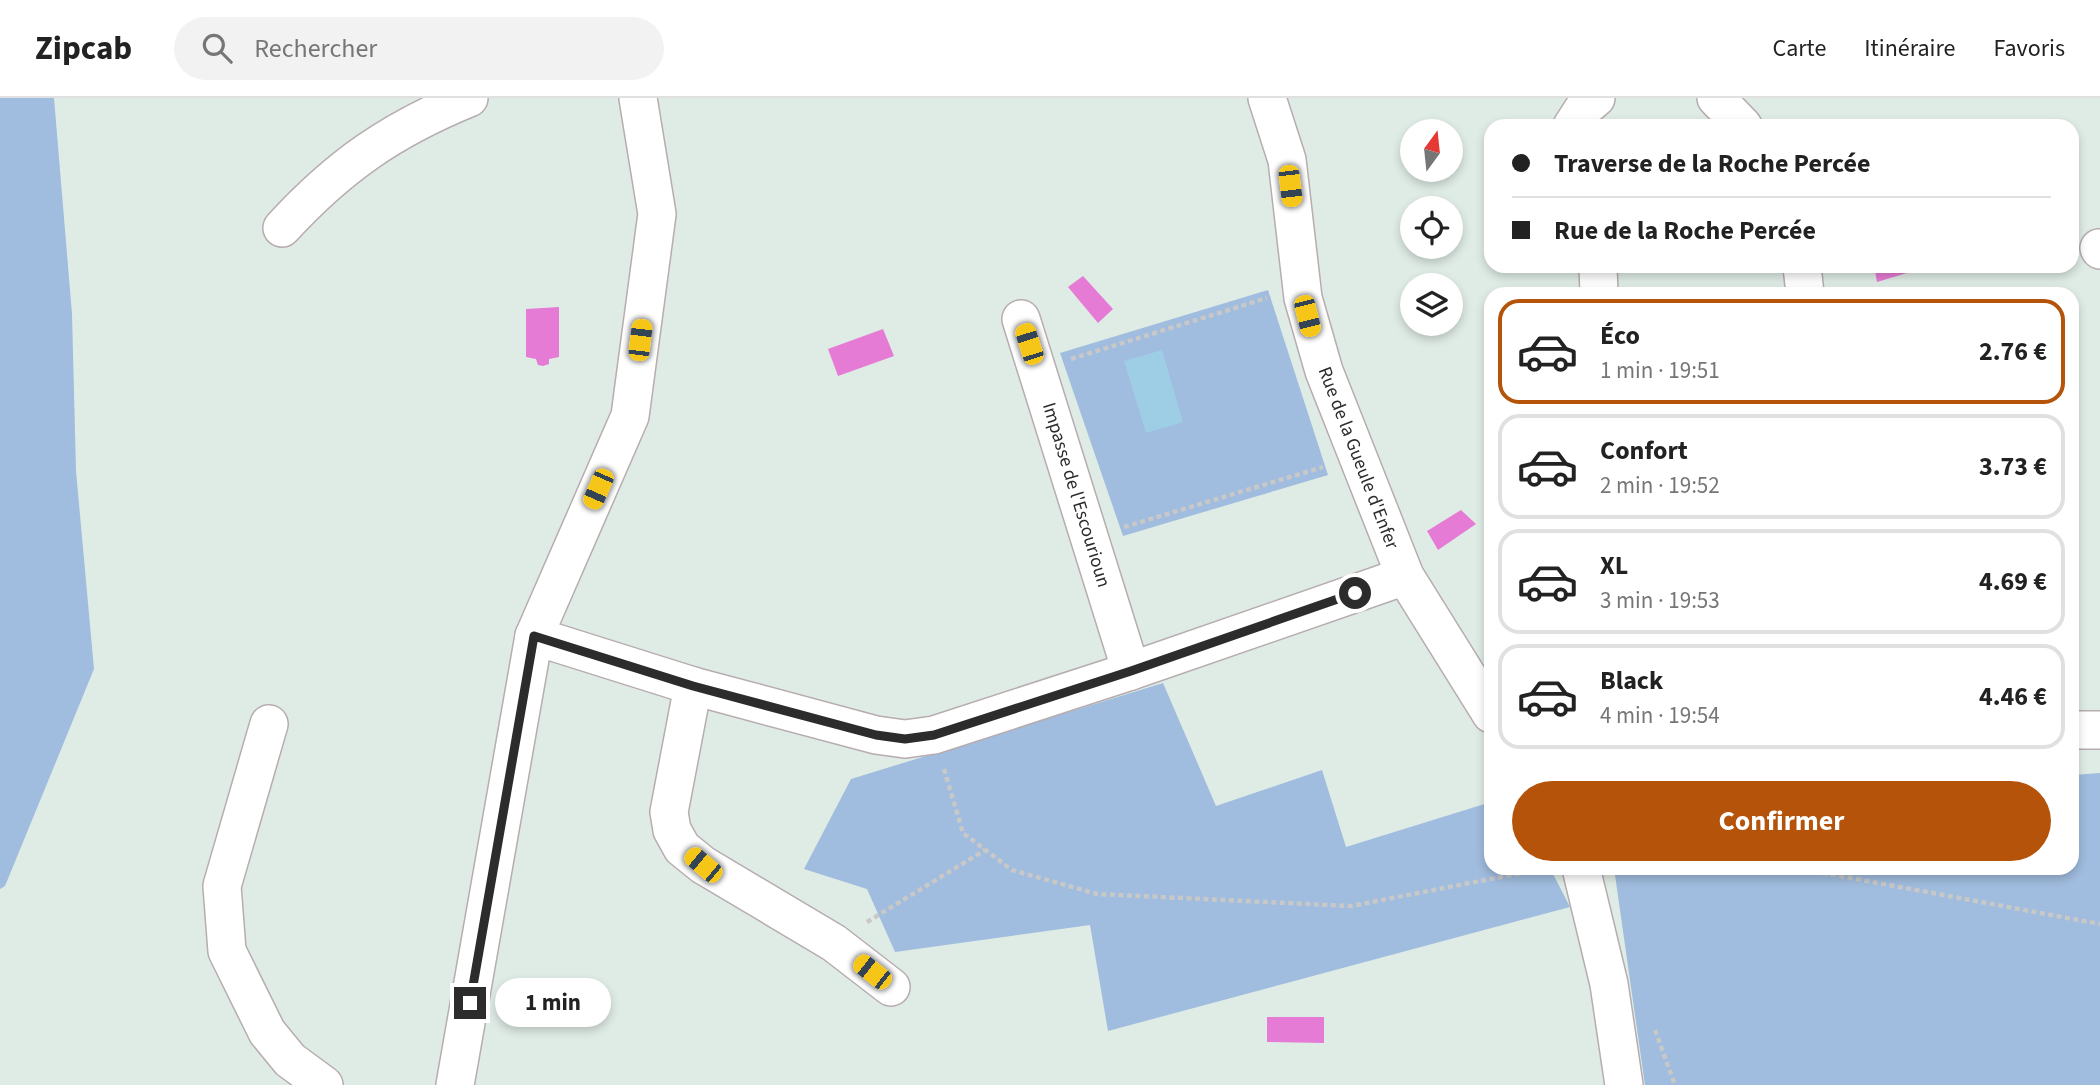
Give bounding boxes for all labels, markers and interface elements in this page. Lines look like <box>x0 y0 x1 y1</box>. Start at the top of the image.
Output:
search box <box>174 17 664 80</box>
text: Zipcab <box>35 25 132 72</box>
icon: search <box>198 29 236 67</box>
text: Rechercher <box>254 30 377 67</box>
text: Carte <box>1772 31 1826 66</box>
text: Itinéraire <box>1864 31 1955 66</box>
text: Favoris <box>1993 31 2065 66</box>
north arrow <box>1400 119 1463 182</box>
map controls <box>1400 119 1463 336</box>
text: Traverse de la Roche Percée <box>1554 145 1870 182</box>
car <box>1278 164 1303 208</box>
button: locate <box>1400 196 1463 259</box>
text: Rue de la Roche Percée <box>1554 212 1816 249</box>
button: layers <box>1400 273 1463 336</box>
car <box>1292 293 1323 339</box>
text: Éco <box>1600 317 1640 354</box>
car <box>628 318 653 362</box>
icon: car <box>1516 320 1579 383</box>
car <box>1013 321 1046 367</box>
text: 2.76 € <box>1979 333 2047 370</box>
text: 1 min · 19:51 <box>1600 354 1720 387</box>
street label: Rue de la Gueule d'Enfer <box>1311 363 1405 553</box>
street label: Impasse de l'Escourioun <box>1035 399 1117 591</box>
text: Confort <box>1600 432 1688 469</box>
icon: car <box>1516 435 1579 498</box>
text: 3.73 € <box>1979 448 2047 485</box>
car <box>580 466 617 512</box>
text: 2 min · 19:52 <box>1600 469 1720 502</box>
text: XL <box>1600 547 1628 584</box>
icon: car <box>1516 550 1579 613</box>
text: 4.69 € <box>1979 563 2047 600</box>
route start <box>1339 577 1371 609</box>
text: 3 min · 19:53 <box>1600 584 1720 617</box>
text: Black <box>1600 662 1663 699</box>
icon: car <box>1516 665 1579 728</box>
text: 4.46 € <box>1979 678 2047 715</box>
text: 4 min · 19:54 <box>1600 699 1720 732</box>
button: Confirmer <box>1512 781 2051 861</box>
car <box>681 843 726 887</box>
car <box>849 951 896 993</box>
callout: 1 min <box>494 978 610 1028</box>
text: 1 min <box>525 986 581 1019</box>
route end <box>454 987 486 1019</box>

